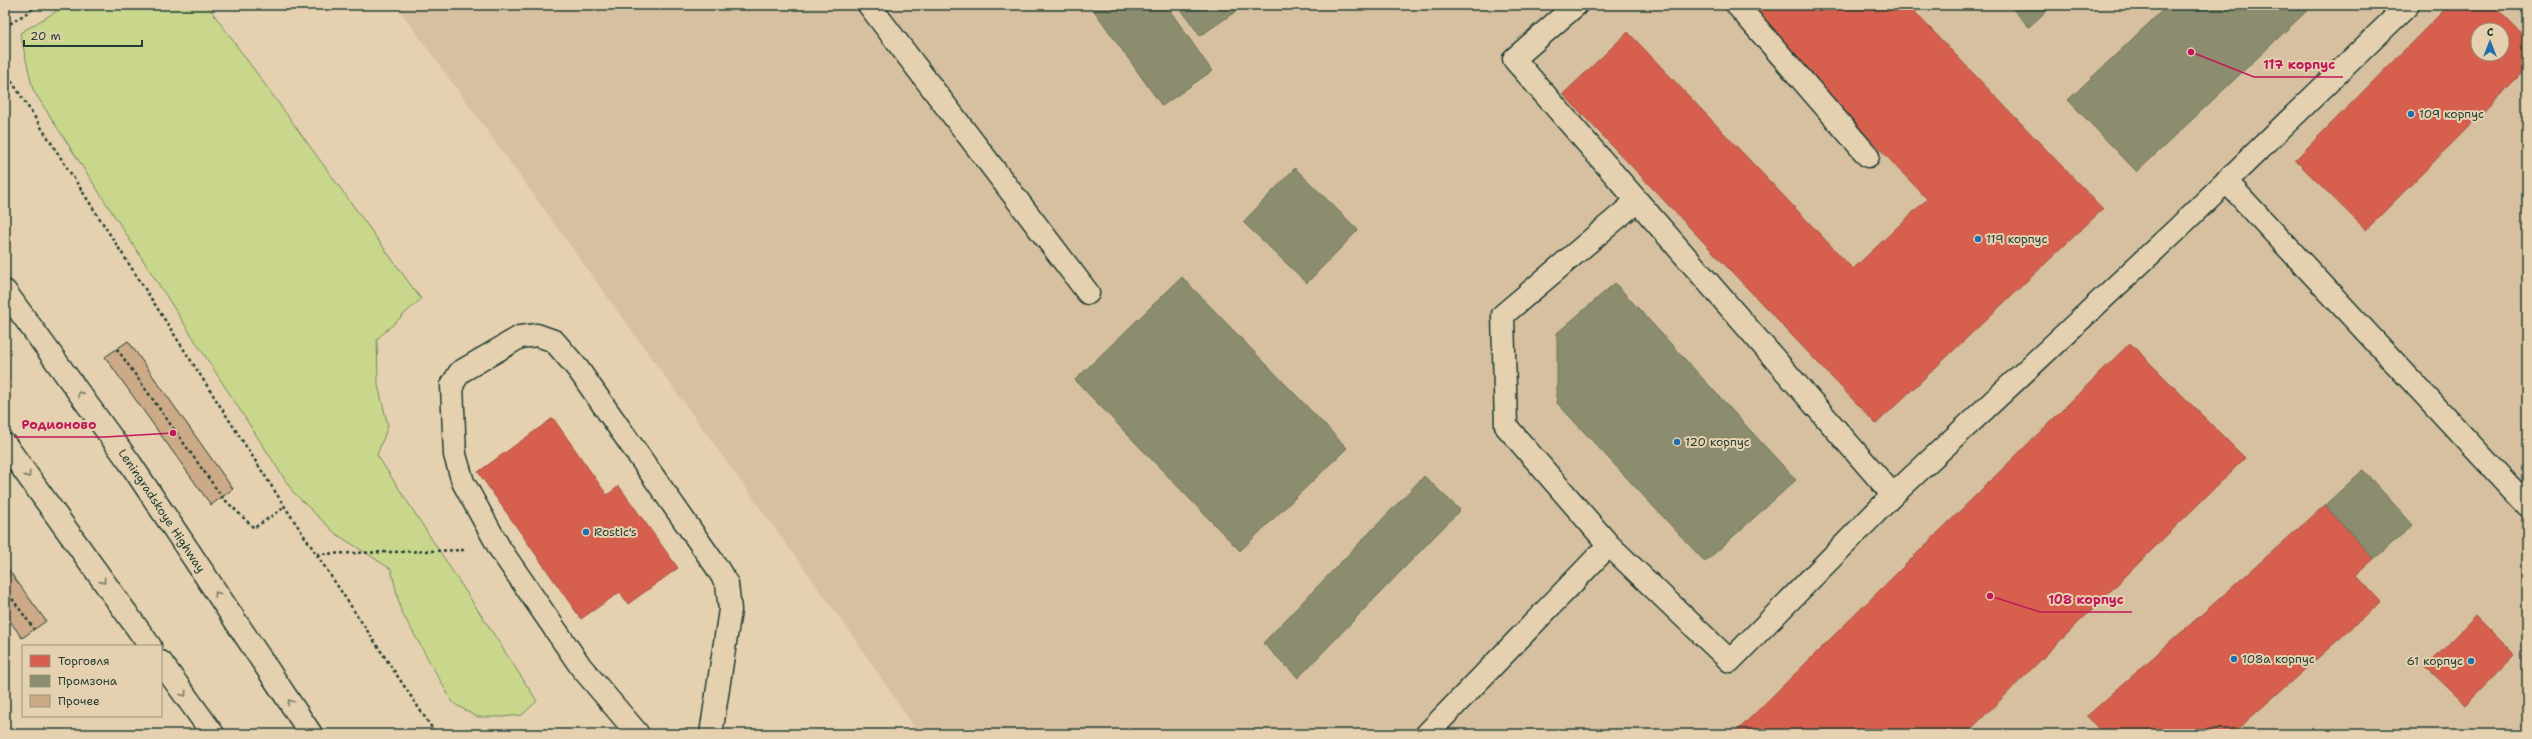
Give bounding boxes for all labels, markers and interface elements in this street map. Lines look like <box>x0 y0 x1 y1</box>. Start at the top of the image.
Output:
scale bar <box>24 22 142 48</box>
north arrow <box>2470 22 2510 62</box>
text: С <box>2487 25 2494 40</box>
text: 20 m <box>30 28 61 44</box>
callout: 117 корпус <box>2254 52 2343 77</box>
text: 117 корпус <box>2263 56 2335 73</box>
place label: 109 корпус <box>2419 106 2484 122</box>
marker: 109 корпус <box>2406 109 2416 119</box>
place label: 119 корпус <box>1986 231 2047 247</box>
marker: 119 корпус <box>1973 234 1983 244</box>
one-way arrow <box>78 392 85 399</box>
callout: Родионово <box>14 412 105 437</box>
text: Родионово <box>22 416 96 433</box>
place label: 120 корпус <box>1685 434 1750 450</box>
marker: 120 корпус <box>1672 437 1682 447</box>
street label: Leningradskoye Highway <box>114 446 209 576</box>
one-way arrow <box>23 471 30 478</box>
place label: Rostic's <box>594 524 637 540</box>
marker: Rostic's <box>581 527 591 537</box>
one-way arrow <box>98 577 106 584</box>
callout: 108 корпус <box>2040 587 2132 612</box>
one-way arrow <box>215 591 222 598</box>
text: 108 корпус <box>2048 591 2124 608</box>
legend <box>22 645 162 717</box>
place label: 108а корпус <box>2242 651 2315 667</box>
text: Торговля <box>58 653 110 669</box>
place label: 61 корпус <box>2407 653 2463 669</box>
marker: 108а корпус <box>2229 654 2239 664</box>
marker: 61 корпус <box>2466 656 2476 666</box>
text: Промзона <box>58 673 118 689</box>
one-way arrow <box>179 689 186 696</box>
text: Прочее <box>58 693 100 709</box>
one-way arrow <box>288 699 295 706</box>

